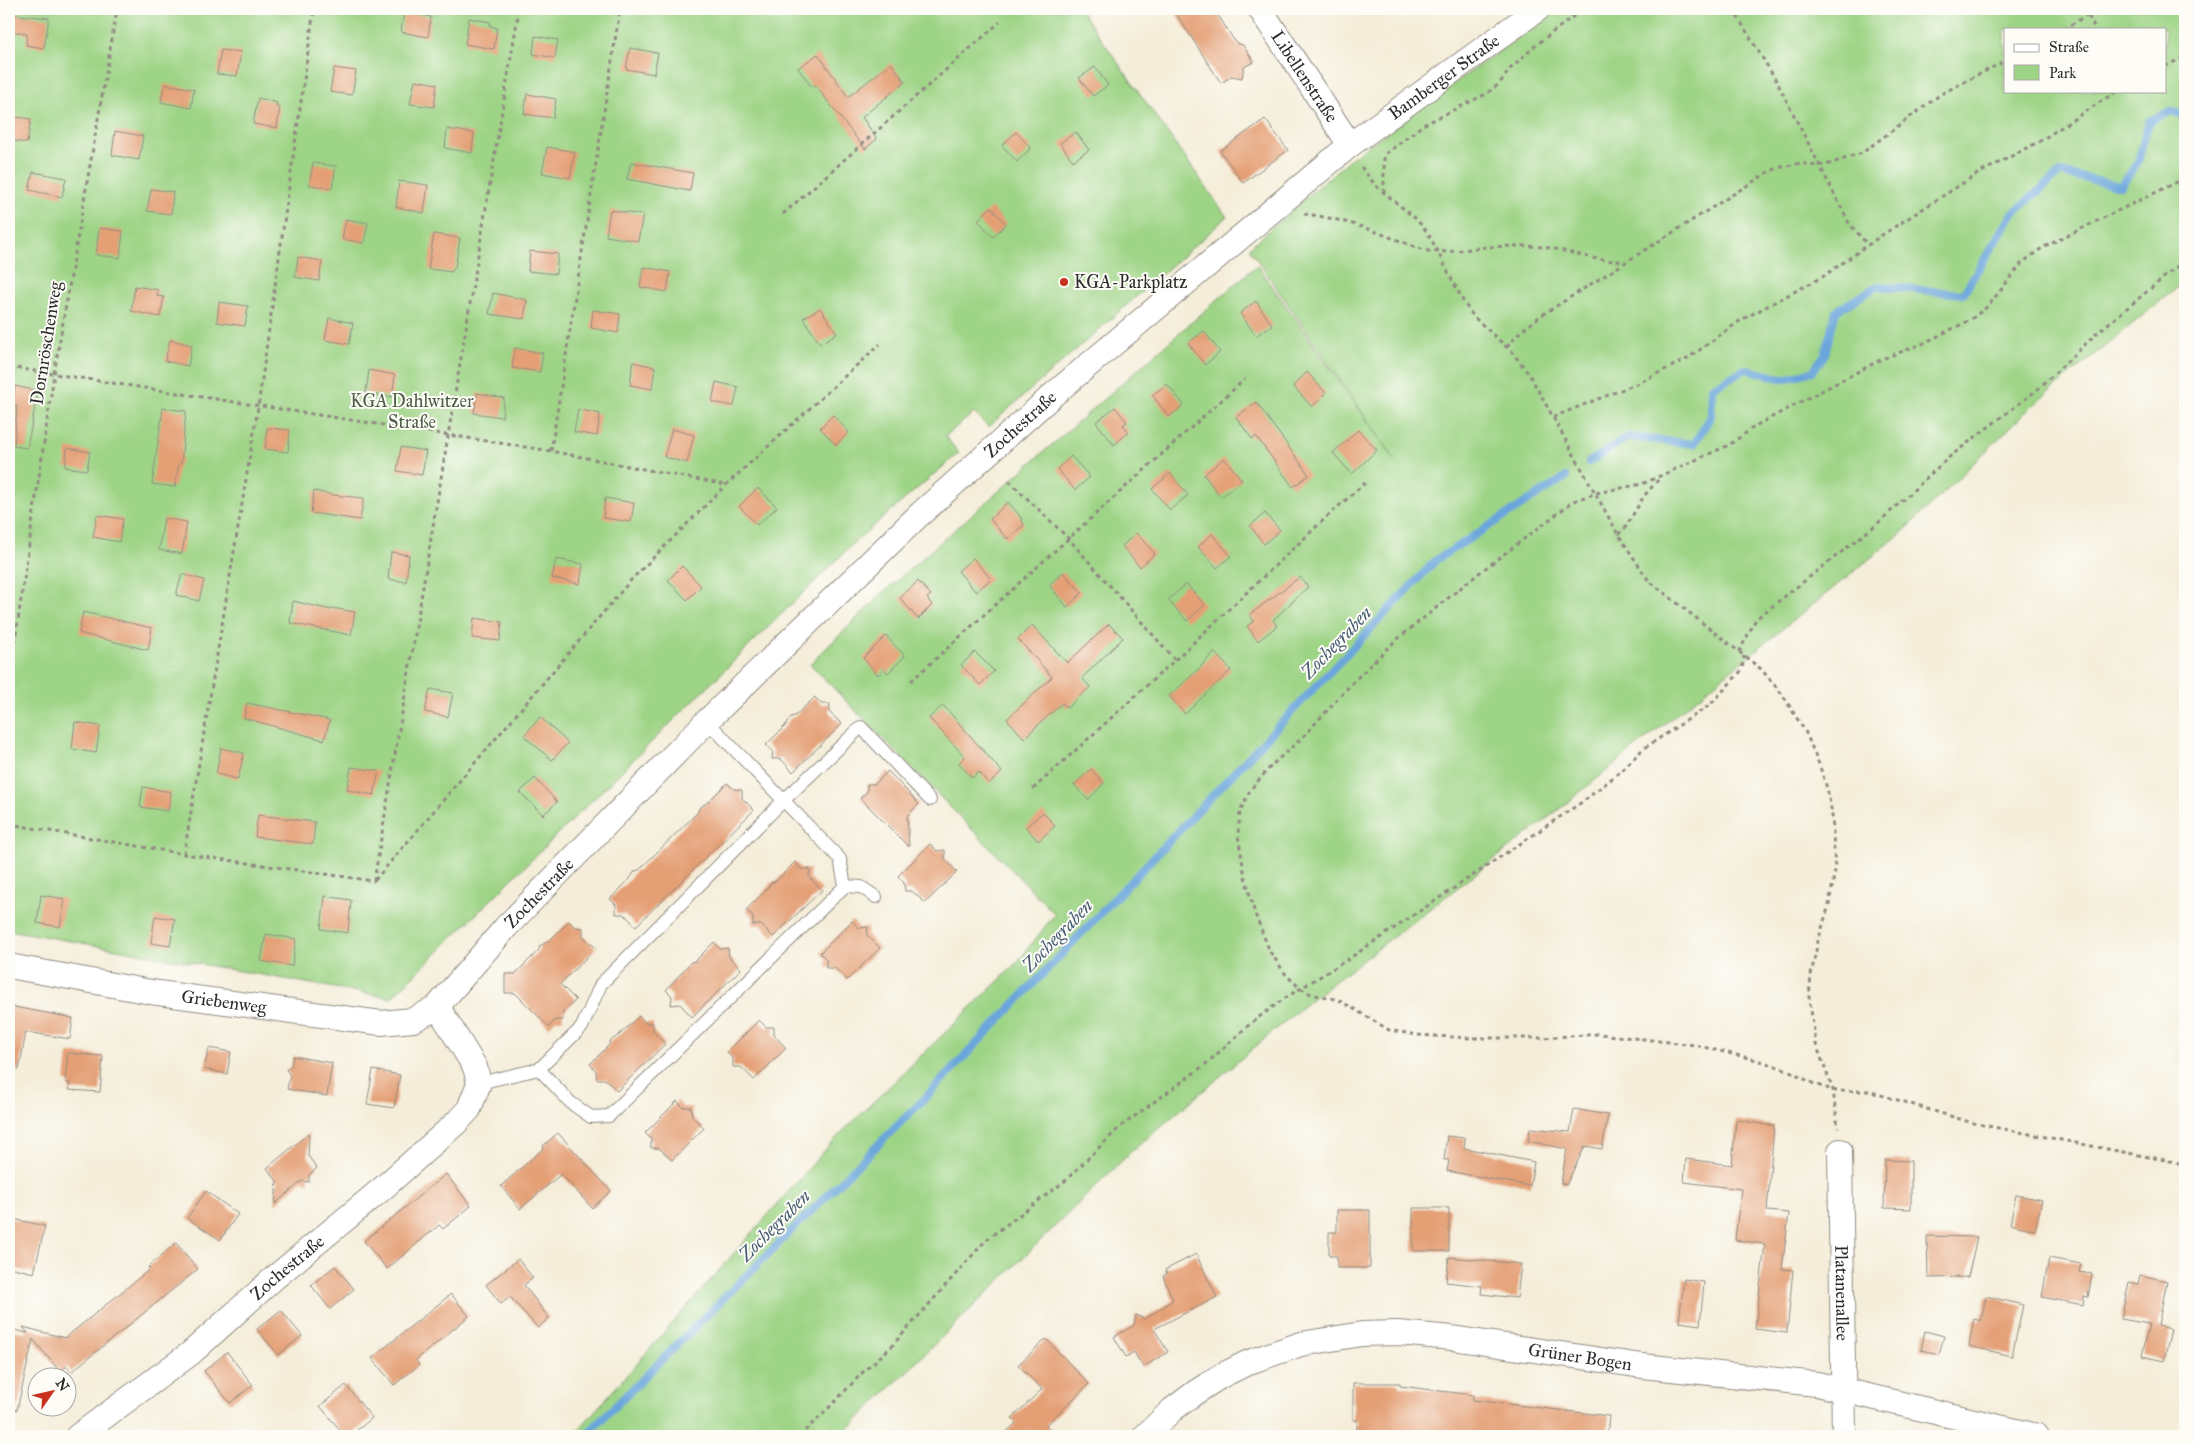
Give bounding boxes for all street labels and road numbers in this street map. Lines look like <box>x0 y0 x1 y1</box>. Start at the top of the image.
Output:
street label: Libellenstraße <box>1266 26 1343 127</box>
street label: Bamberger Straße <box>1384 29 1504 125</box>
street label: Dornröschenweg <box>25 279 68 406</box>
street label: Zochestraße <box>980 386 1061 462</box>
street label: Zochestraße <box>500 853 578 933</box>
street label: Griebenweg <box>180 985 268 1020</box>
street label: Zochestraße <box>246 1230 329 1305</box>
street label: Platanenallee <box>1830 1245 1854 1341</box>
street label: Grüner Bogen <box>1527 1338 1634 1375</box>

